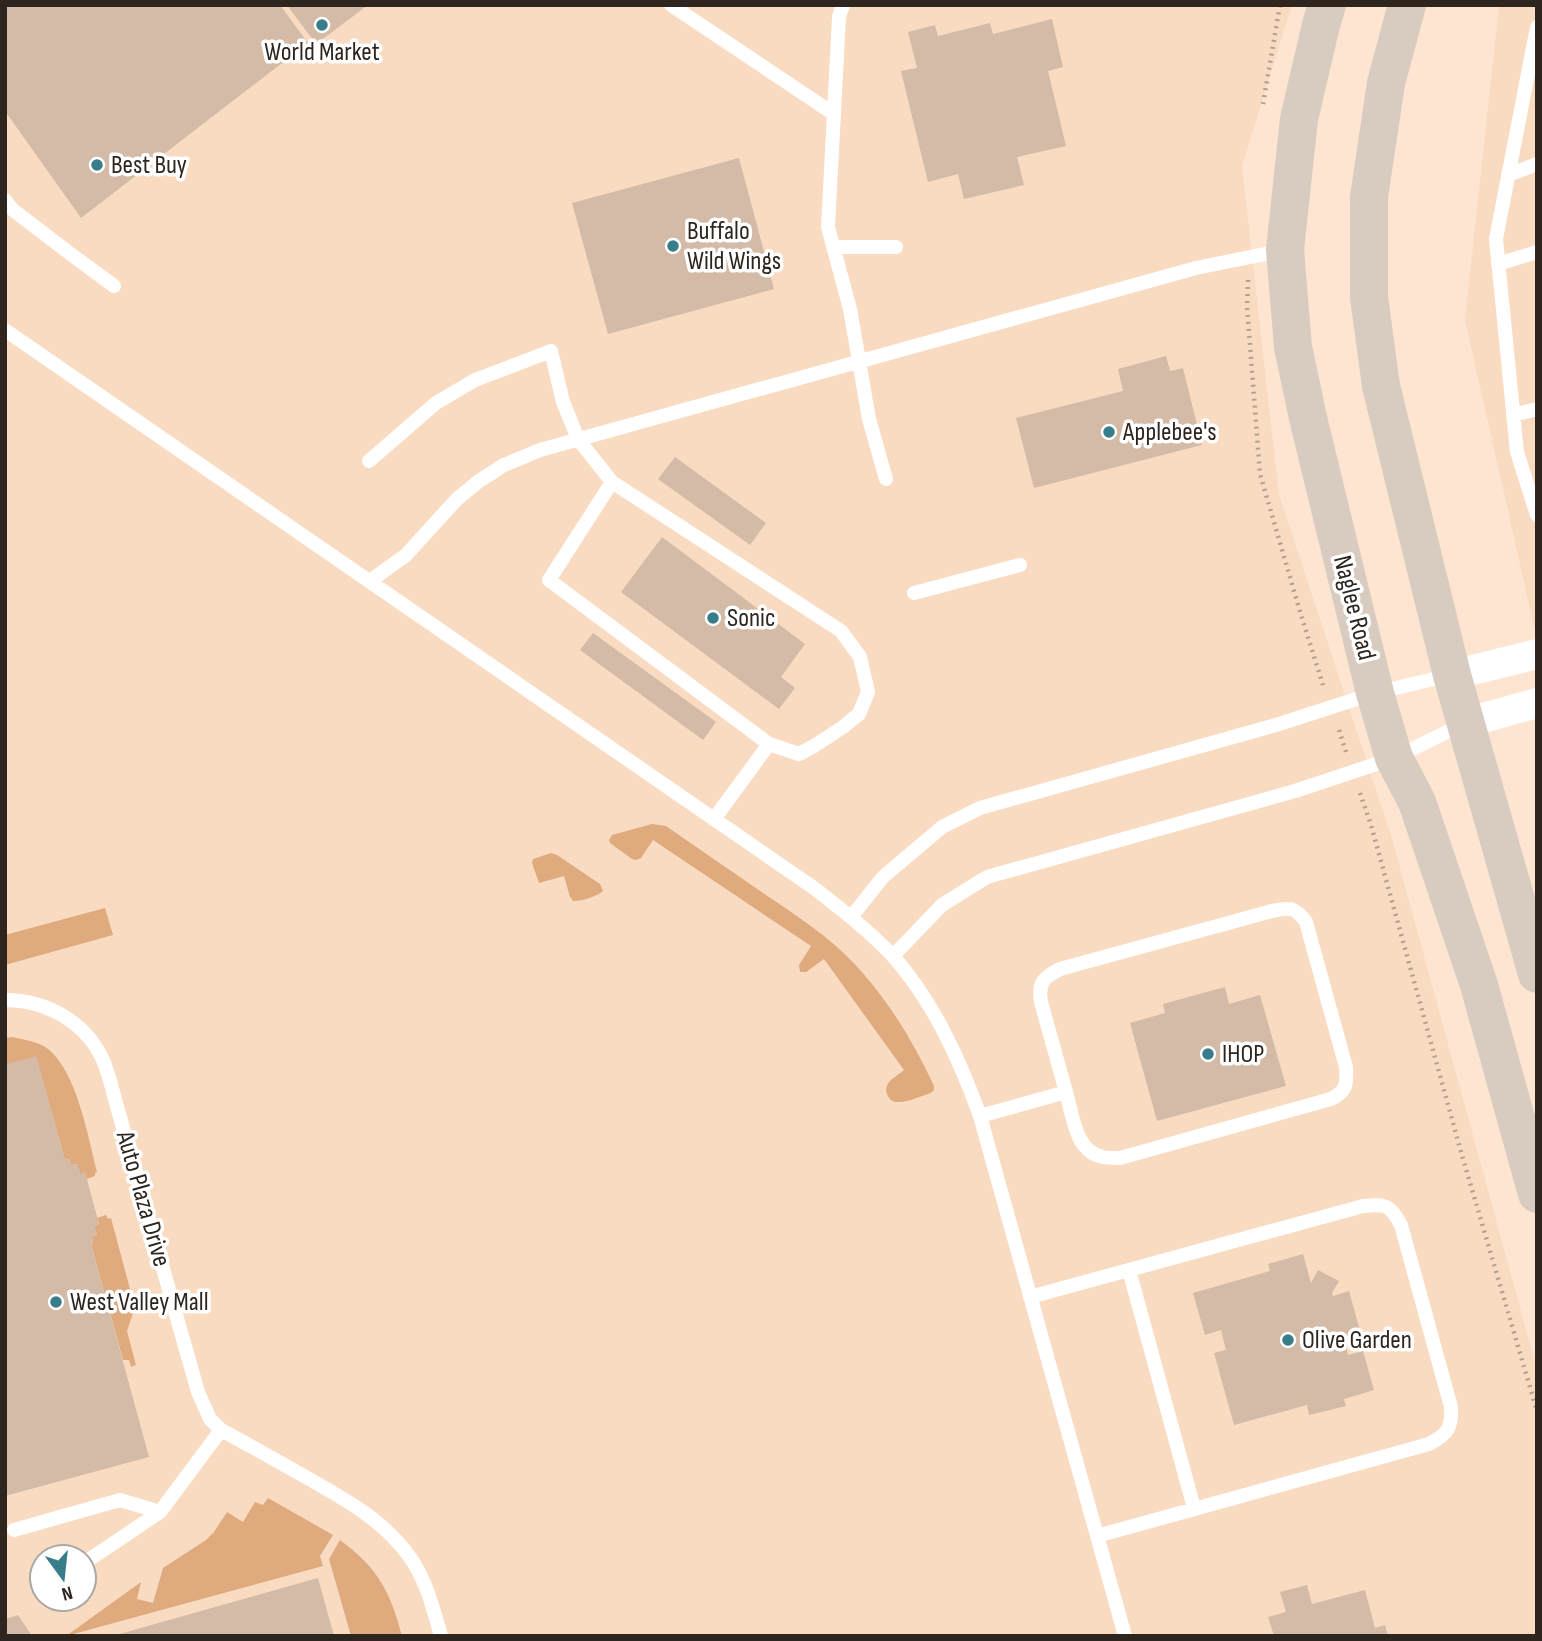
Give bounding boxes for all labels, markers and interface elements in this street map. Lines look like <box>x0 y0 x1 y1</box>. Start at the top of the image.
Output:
marker: World Market <box>314 17 330 33</box>
place label: World Market <box>264 37 380 68</box>
place label: Best Buy <box>111 150 187 181</box>
marker: Best Buy <box>89 157 105 173</box>
place label: Buffalo Wild Wings <box>687 216 781 277</box>
marker: Buffalo Wild Wings <box>665 238 681 254</box>
place label: Applebee's <box>1122 417 1217 448</box>
marker: Applebee's <box>1101 424 1117 440</box>
street label: Naglee Road <box>1326 552 1382 664</box>
place label: Sonic <box>727 603 775 634</box>
marker: Sonic <box>705 610 721 626</box>
place label: IHOP <box>1222 1039 1264 1070</box>
marker: IHOP <box>1200 1046 1216 1062</box>
street label: Auto Plaza Drive <box>109 1127 177 1270</box>
place label: West Valley Mall <box>70 1287 208 1318</box>
marker: West Valley Mall <box>48 1294 64 1310</box>
place label: Olive Garden <box>1302 1325 1412 1356</box>
marker: Olive Garden <box>1280 1332 1296 1348</box>
north arrow <box>28 1543 98 1613</box>
text: N <box>59 1581 75 1605</box>

